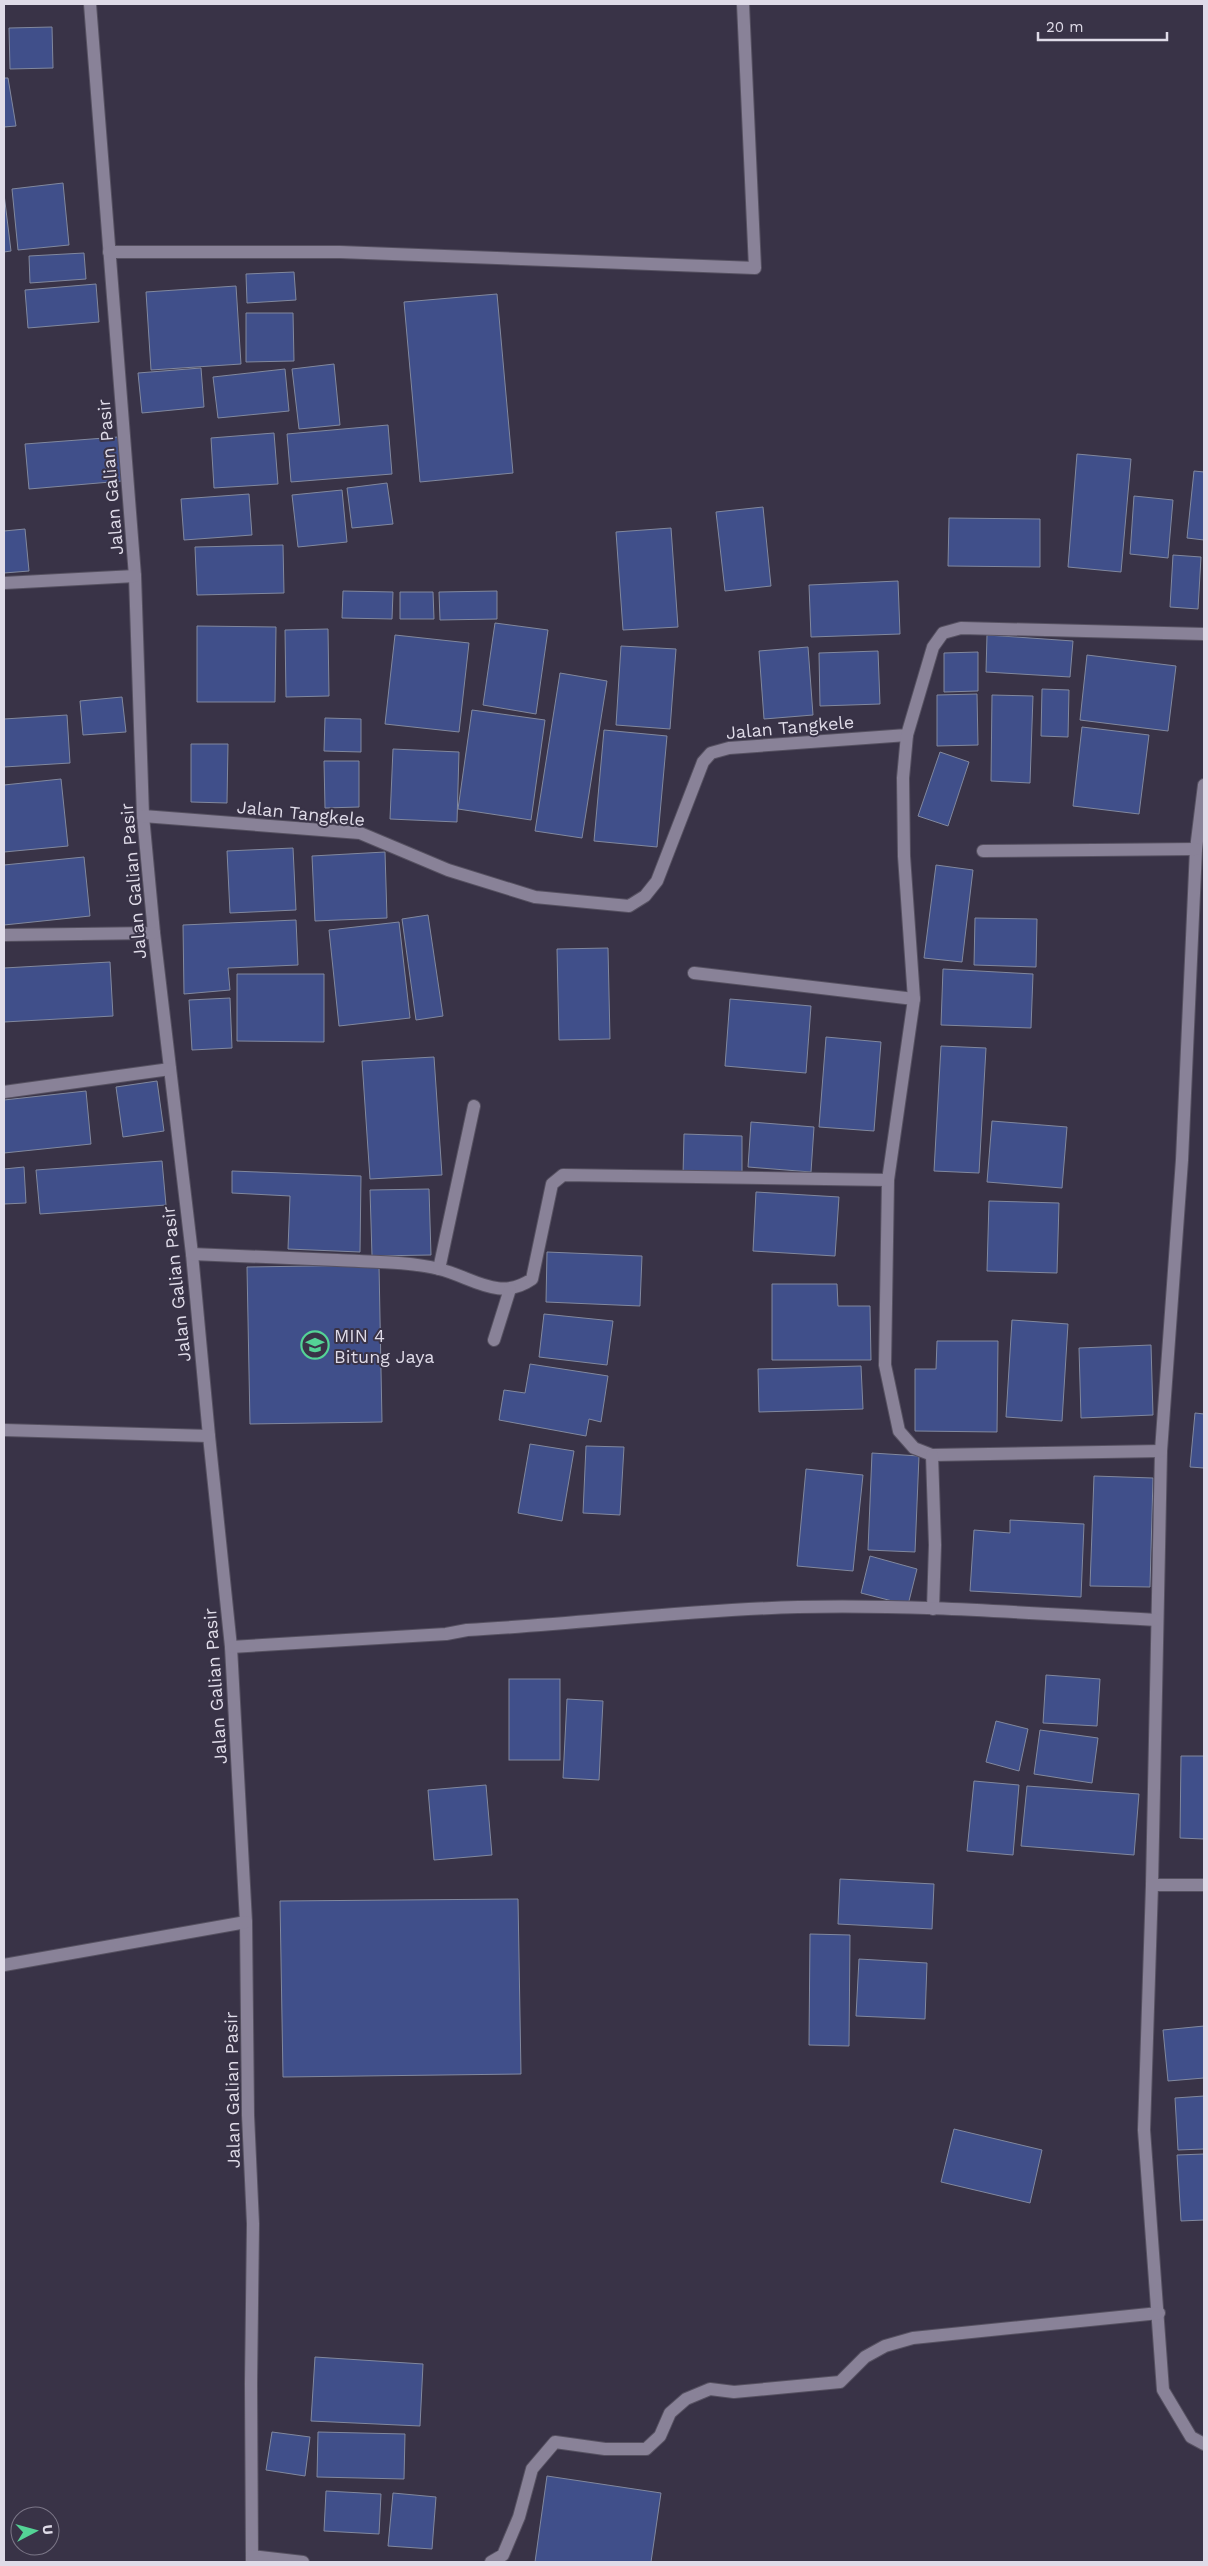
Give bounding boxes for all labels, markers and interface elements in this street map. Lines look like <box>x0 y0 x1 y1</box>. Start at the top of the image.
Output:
scale bar <box>1038 10 1167 42</box>
text: 20 m <box>1046 18 1084 36</box>
street label: Jalan Galian Pasir <box>93 398 127 556</box>
street label: Jalan Tangkele <box>725 711 855 743</box>
street label: Jalan Tangkele <box>236 796 366 830</box>
street label: Jalan Galian Pasir <box>116 802 150 960</box>
street label: Jalan Galian Pasir <box>157 1205 195 1363</box>
place label: MIN 4 Bitung Jaya <box>334 1325 434 1367</box>
school or university icon: MIN 4 Bitung Jaya <box>300 1330 330 1360</box>
street label: Jalan Galian Pasir <box>199 1607 231 1765</box>
street label: Jalan Galian Pasir <box>220 2011 244 2169</box>
north arrow <box>10 2506 60 2556</box>
text: U <box>39 2524 56 2535</box>

